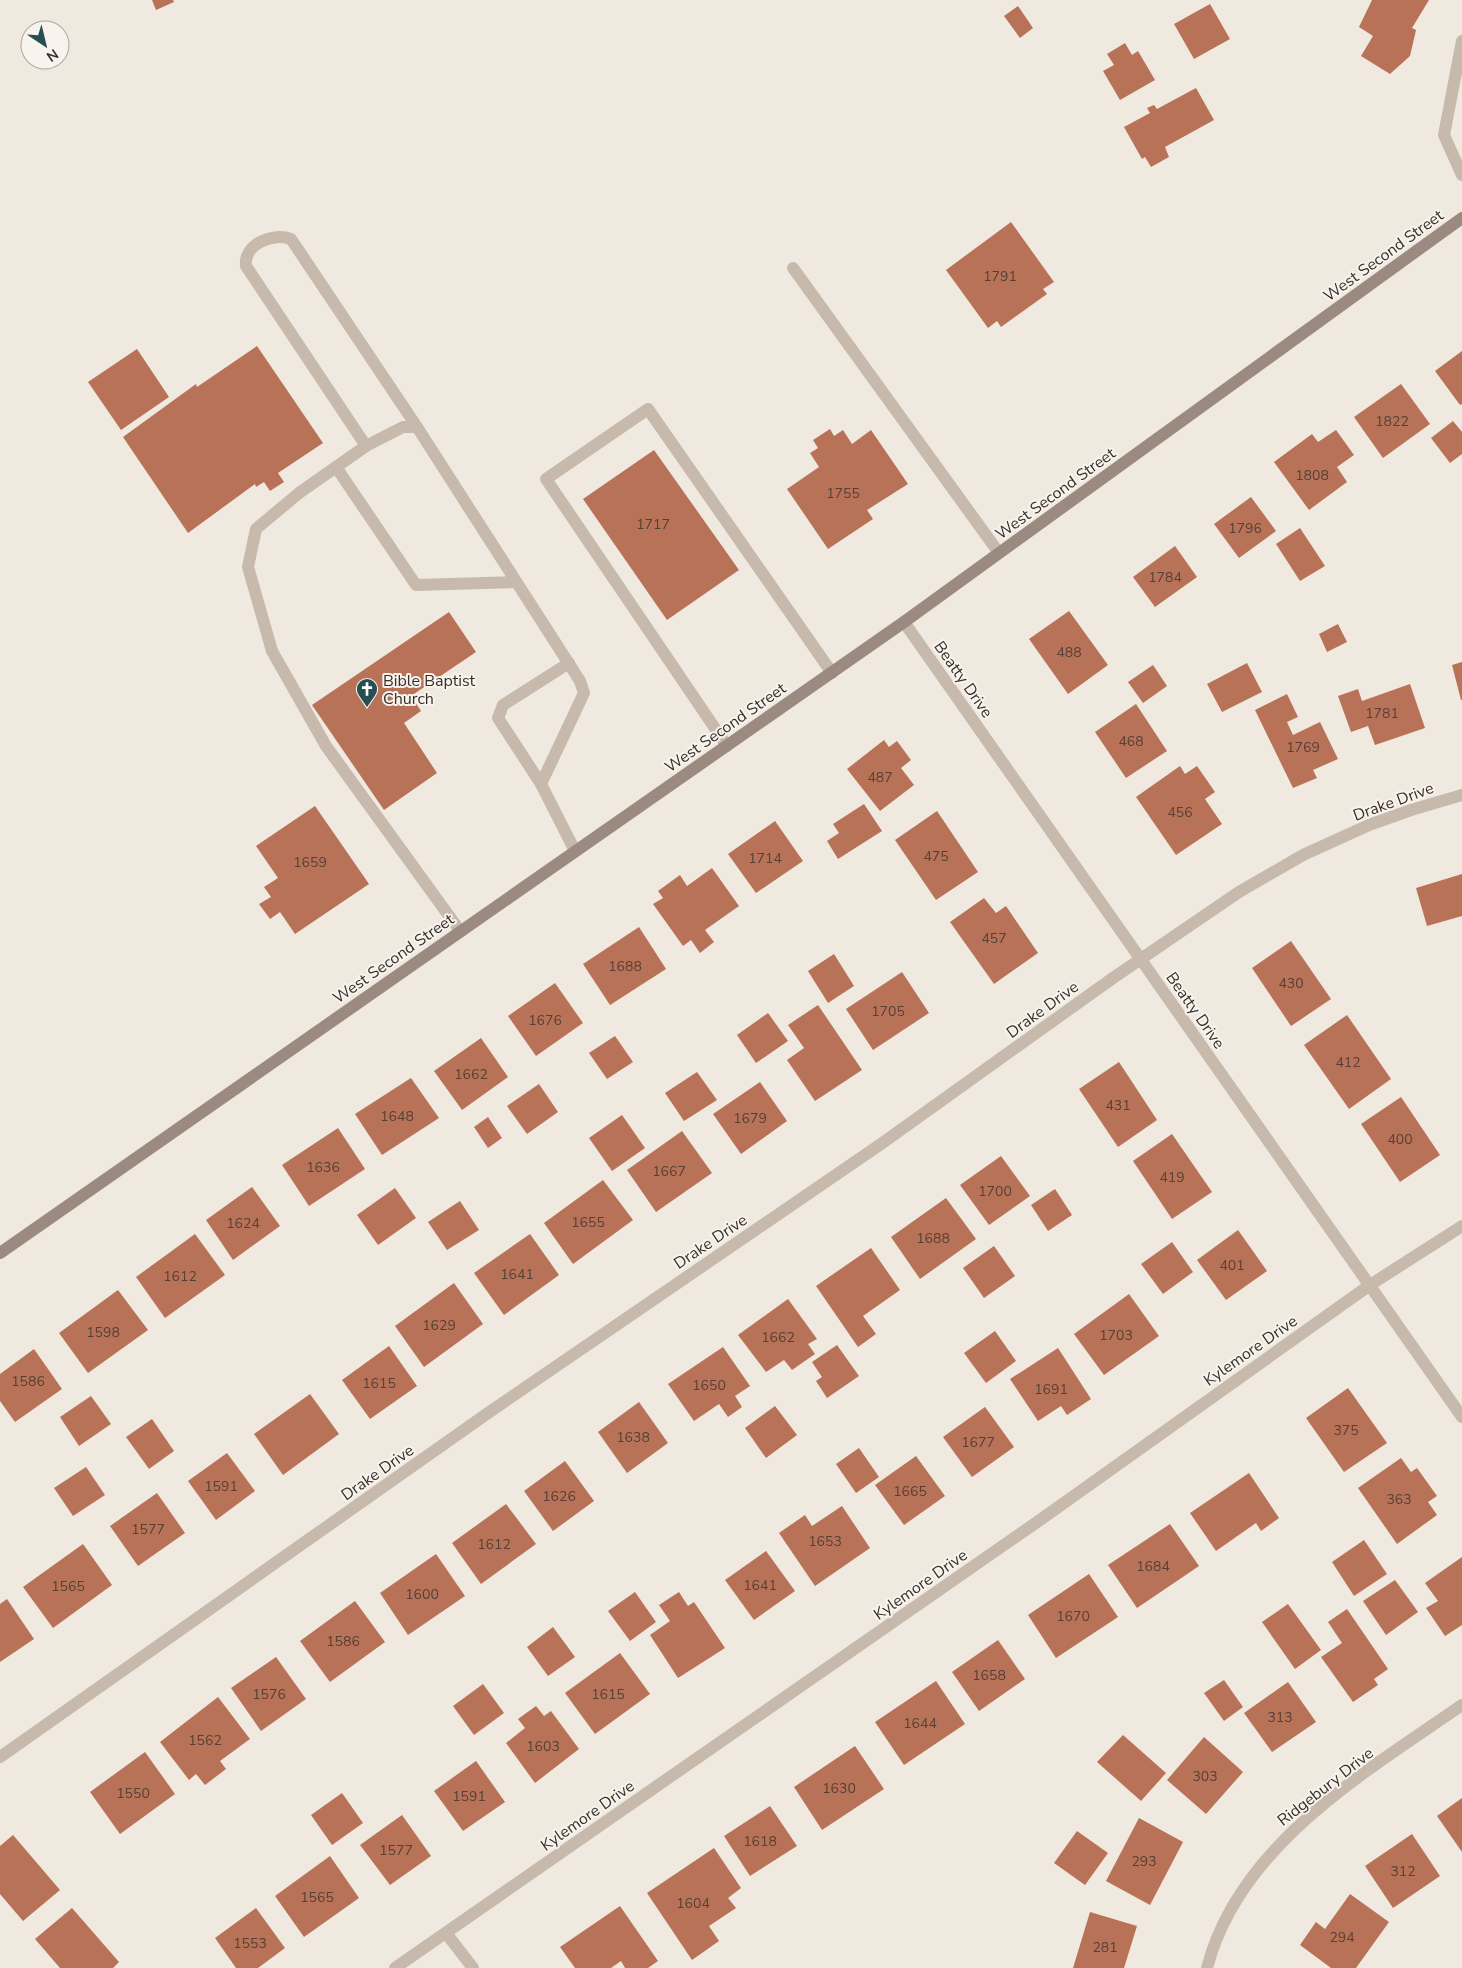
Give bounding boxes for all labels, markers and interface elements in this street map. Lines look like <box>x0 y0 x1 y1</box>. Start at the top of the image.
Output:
north arrow <box>20 20 70 70</box>
text: N <box>42 44 62 66</box>
street label: West Second Street <box>1319 205 1448 307</box>
house number: 1791 <box>983 267 1017 286</box>
house number: 1822 <box>1375 412 1409 431</box>
street label: West Second Street <box>991 443 1120 545</box>
house number: 1808 <box>1295 466 1329 485</box>
house number: 1755 <box>826 484 860 503</box>
house number: 1717 <box>636 515 670 534</box>
house number: 1796 <box>1228 519 1262 538</box>
house number: 1784 <box>1148 568 1182 587</box>
street label: Beatty Drive <box>929 637 998 722</box>
house number: 488 <box>1056 643 1082 662</box>
place label: Bible Baptist Church <box>383 670 476 710</box>
church icon: Bible Baptist Church <box>355 677 379 708</box>
street label: West Second Street <box>661 678 791 778</box>
house number: 1781 <box>1365 704 1399 723</box>
house number: 468 <box>1118 732 1144 751</box>
house number: 1769 <box>1286 738 1320 757</box>
house number: 487 <box>867 768 893 787</box>
street label: Drake Drive <box>1350 777 1437 827</box>
house number: 456 <box>1167 803 1193 822</box>
house number: 475 <box>923 847 949 866</box>
house number: 1714 <box>748 849 782 868</box>
house number: 1659 <box>293 853 327 872</box>
street label: West Second Street <box>329 909 459 1009</box>
house number: 457 <box>981 929 1007 948</box>
house number: 1688 <box>608 957 642 976</box>
street label: Beatty Drive <box>1161 968 1230 1053</box>
house number: 430 <box>1278 974 1304 993</box>
street label: Drake Drive <box>1002 976 1083 1044</box>
house number: 1705 <box>871 1002 905 1021</box>
house number: 1676 <box>528 1011 562 1030</box>
house number: 412 <box>1335 1053 1361 1072</box>
house number: 1662 <box>454 1065 488 1084</box>
house number: 431 <box>1105 1096 1131 1115</box>
house number: 1648 <box>380 1107 414 1126</box>
house number: 1679 <box>733 1109 767 1128</box>
house number: 400 <box>1387 1130 1413 1149</box>
house number: 1636 <box>306 1158 340 1177</box>
house number: 1667 <box>652 1162 686 1181</box>
house number: 419 <box>1159 1168 1185 1187</box>
house number: 1700 <box>978 1182 1012 1201</box>
street label: Drake Drive <box>669 1209 752 1275</box>
house number: 1655 <box>571 1213 605 1232</box>
house number: 1624 <box>226 1214 260 1233</box>
house number: 1688 <box>916 1229 950 1248</box>
house number: 401 <box>1219 1256 1245 1275</box>
house number: 1641 <box>500 1265 534 1284</box>
house number: 1612 <box>163 1267 197 1286</box>
street label: Kylemore Drive <box>1199 1310 1302 1391</box>
house number: 1629 <box>422 1316 456 1335</box>
house number: 1598 <box>86 1323 120 1342</box>
house number: 1703 <box>1099 1326 1133 1345</box>
house number: 1662 <box>761 1328 795 1347</box>
house number: 1586 <box>11 1372 45 1391</box>
house number: 1615 <box>362 1374 396 1393</box>
house number: 1650 <box>692 1376 726 1395</box>
house number: 1691 <box>1034 1380 1068 1399</box>
house number: 375 <box>1333 1421 1359 1440</box>
house number: 1638 <box>616 1428 650 1447</box>
house number: 1677 <box>961 1433 995 1452</box>
street label: Drake Drive <box>337 1440 418 1506</box>
house number: 1591 <box>204 1477 238 1496</box>
house number: 1665 <box>893 1482 927 1501</box>
house number: 1626 <box>542 1487 576 1506</box>
house number: 363 <box>1386 1490 1412 1509</box>
house number: 1577 <box>131 1520 165 1539</box>
house number: 1653 <box>808 1532 842 1551</box>
house number: 1612 <box>477 1535 511 1554</box>
street label: Kylemore Drive <box>869 1544 972 1625</box>
house number: 1684 <box>1136 1557 1170 1576</box>
house number: 1641 <box>743 1576 777 1595</box>
house number: 1565 <box>51 1577 85 1596</box>
house number: 1600 <box>405 1585 439 1604</box>
house number: 1670 <box>1056 1607 1090 1626</box>
house number: 1586 <box>326 1632 360 1651</box>
house number: 1658 <box>972 1666 1006 1685</box>
house number: 1576 <box>252 1685 286 1704</box>
house number: 1615 <box>591 1685 625 1704</box>
house number: 313 <box>1267 1708 1293 1727</box>
house number: 1644 <box>903 1714 937 1733</box>
house number: 1562 <box>188 1731 222 1750</box>
house number: 1603 <box>526 1737 560 1756</box>
street label: Ridgebury Drive <box>1273 1742 1378 1831</box>
house number: 303 <box>1192 1767 1218 1786</box>
street label: Kylemore Drive <box>536 1775 639 1856</box>
house number: 1630 <box>822 1779 856 1798</box>
house number: 1550 <box>116 1784 150 1803</box>
house number: 1591 <box>452 1787 486 1806</box>
house number: 1618 <box>743 1832 777 1851</box>
house number: 1577 <box>379 1841 413 1860</box>
house number: 293 <box>1131 1852 1157 1871</box>
house number: 312 <box>1390 1862 1416 1881</box>
house number: 1565 <box>300 1888 334 1907</box>
house number: 1604 <box>676 1894 710 1913</box>
house number: 294 <box>1329 1928 1355 1947</box>
house number: 1553 <box>233 1934 267 1953</box>
house number: 281 <box>1092 1938 1118 1957</box>

